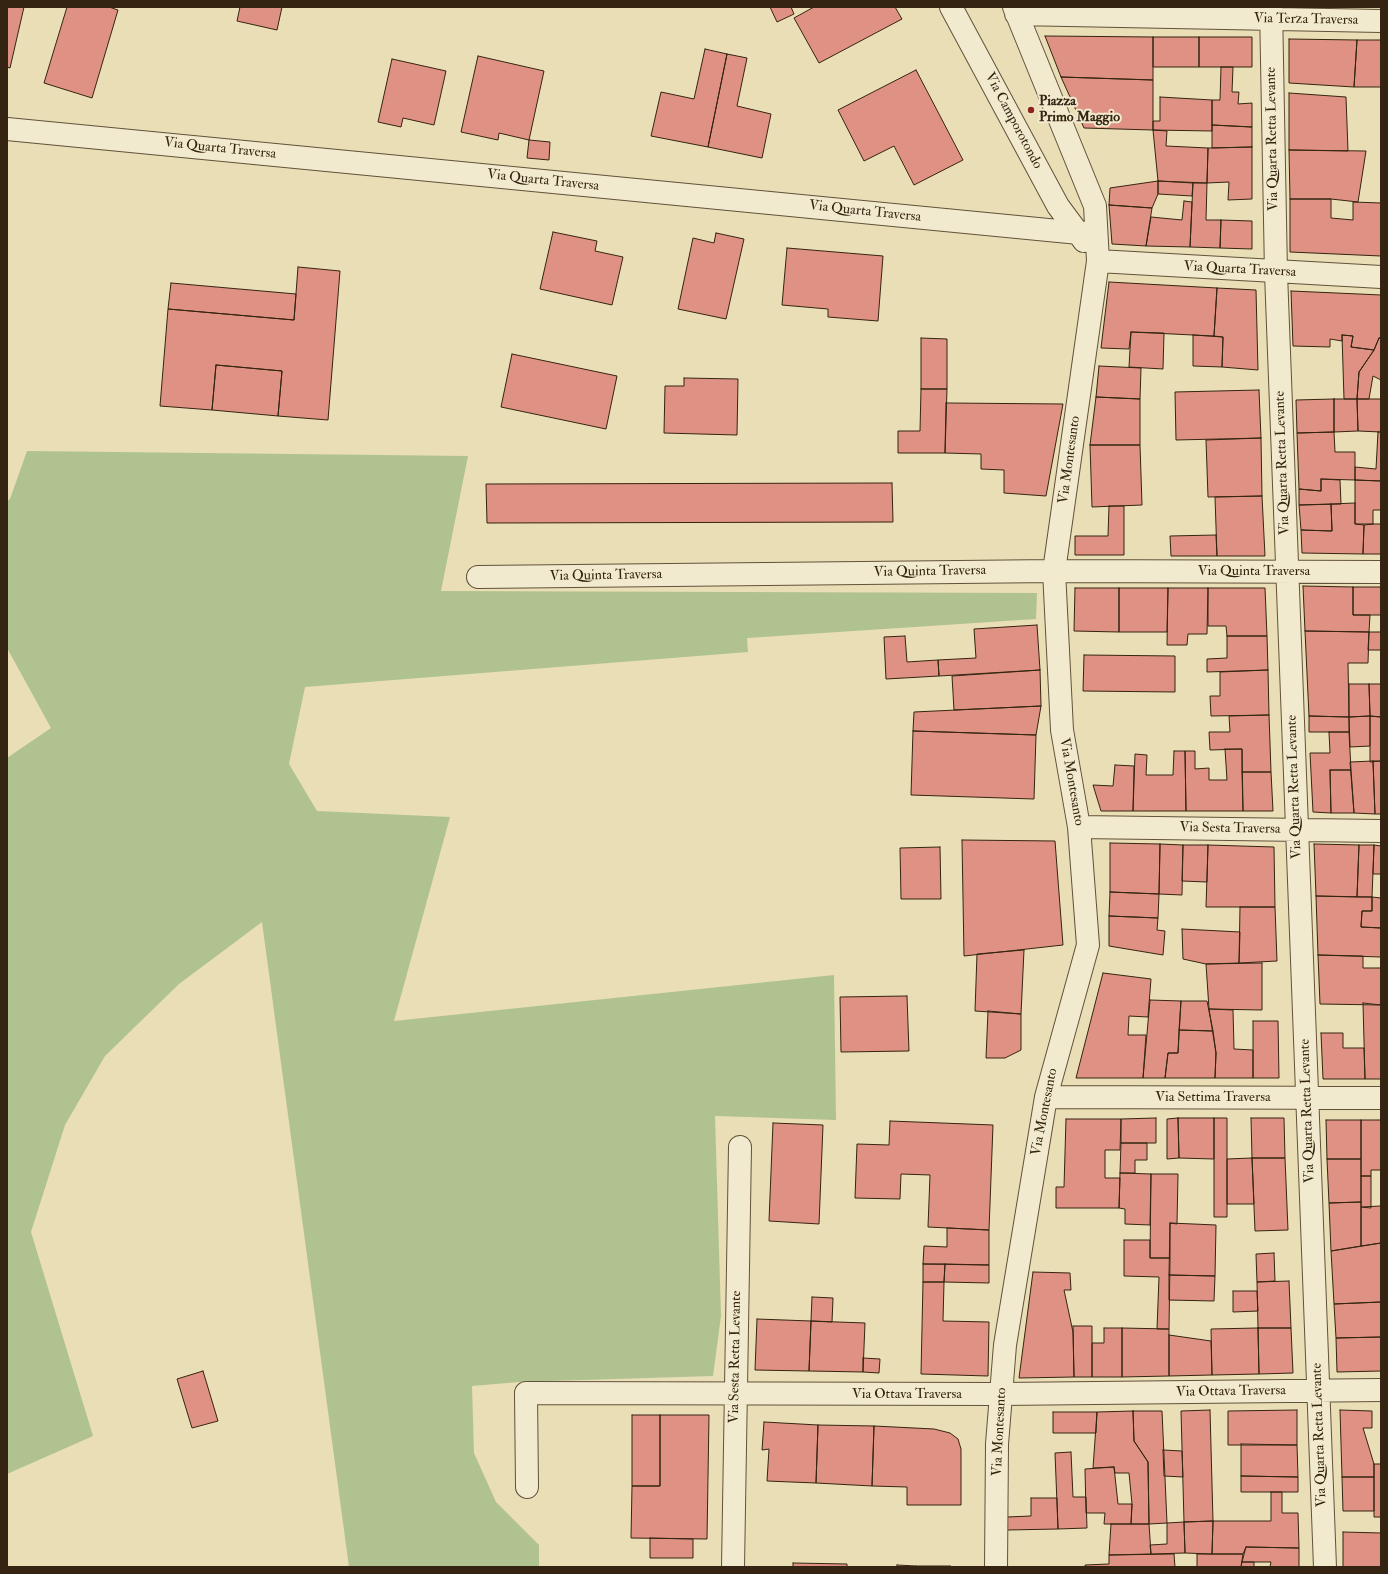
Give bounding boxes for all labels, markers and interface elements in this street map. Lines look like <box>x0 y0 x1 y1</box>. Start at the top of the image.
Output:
street label: Via Terza Traversa <box>1254 11 1358 29</box>
street label: Via Quarta Retta Levante <box>1263 67 1283 211</box>
street label: Via Camporotondo <box>981 70 1045 172</box>
place label: Piazza Primo Maggio <box>1039 94 1120 126</box>
marker: Piazza Primo Maggio <box>1026 105 1036 115</box>
street label: Via Quarta Traversa <box>163 135 277 163</box>
street label: Via Quarta Traversa <box>486 167 600 195</box>
street label: Via Quarta Traversa <box>808 198 922 226</box>
street label: Via Quarta Traversa <box>1183 259 1297 281</box>
street label: Via Quarta Retta Levante <box>1272 391 1294 535</box>
street label: Via Montesanto <box>1056 415 1084 505</box>
street label: Via Quinta Traversa <box>874 563 986 581</box>
street label: Via Quinta Traversa <box>1198 564 1310 580</box>
street label: Via Quinta Traversa <box>550 567 662 585</box>
street label: Via Quarta Retta Levante <box>1284 715 1306 859</box>
street label: Via Montesanto <box>1055 737 1087 827</box>
street label: Via Sesta Traversa <box>1179 820 1281 838</box>
street label: Via Quarta Retta Levante <box>1297 1039 1319 1183</box>
street label: Via Montesanto <box>1028 1067 1062 1157</box>
street label: Via Settima Traversa <box>1155 1090 1271 1106</box>
street label: Via Sesta Retta Levante <box>726 1290 746 1424</box>
street label: Via Quarta Retta Levante <box>1309 1363 1331 1507</box>
street label: Via Ottava Traversa <box>1176 1383 1286 1401</box>
street label: Via Ottava Traversa <box>852 1387 962 1403</box>
street label: Via Montesanto <box>989 1387 1011 1477</box>

